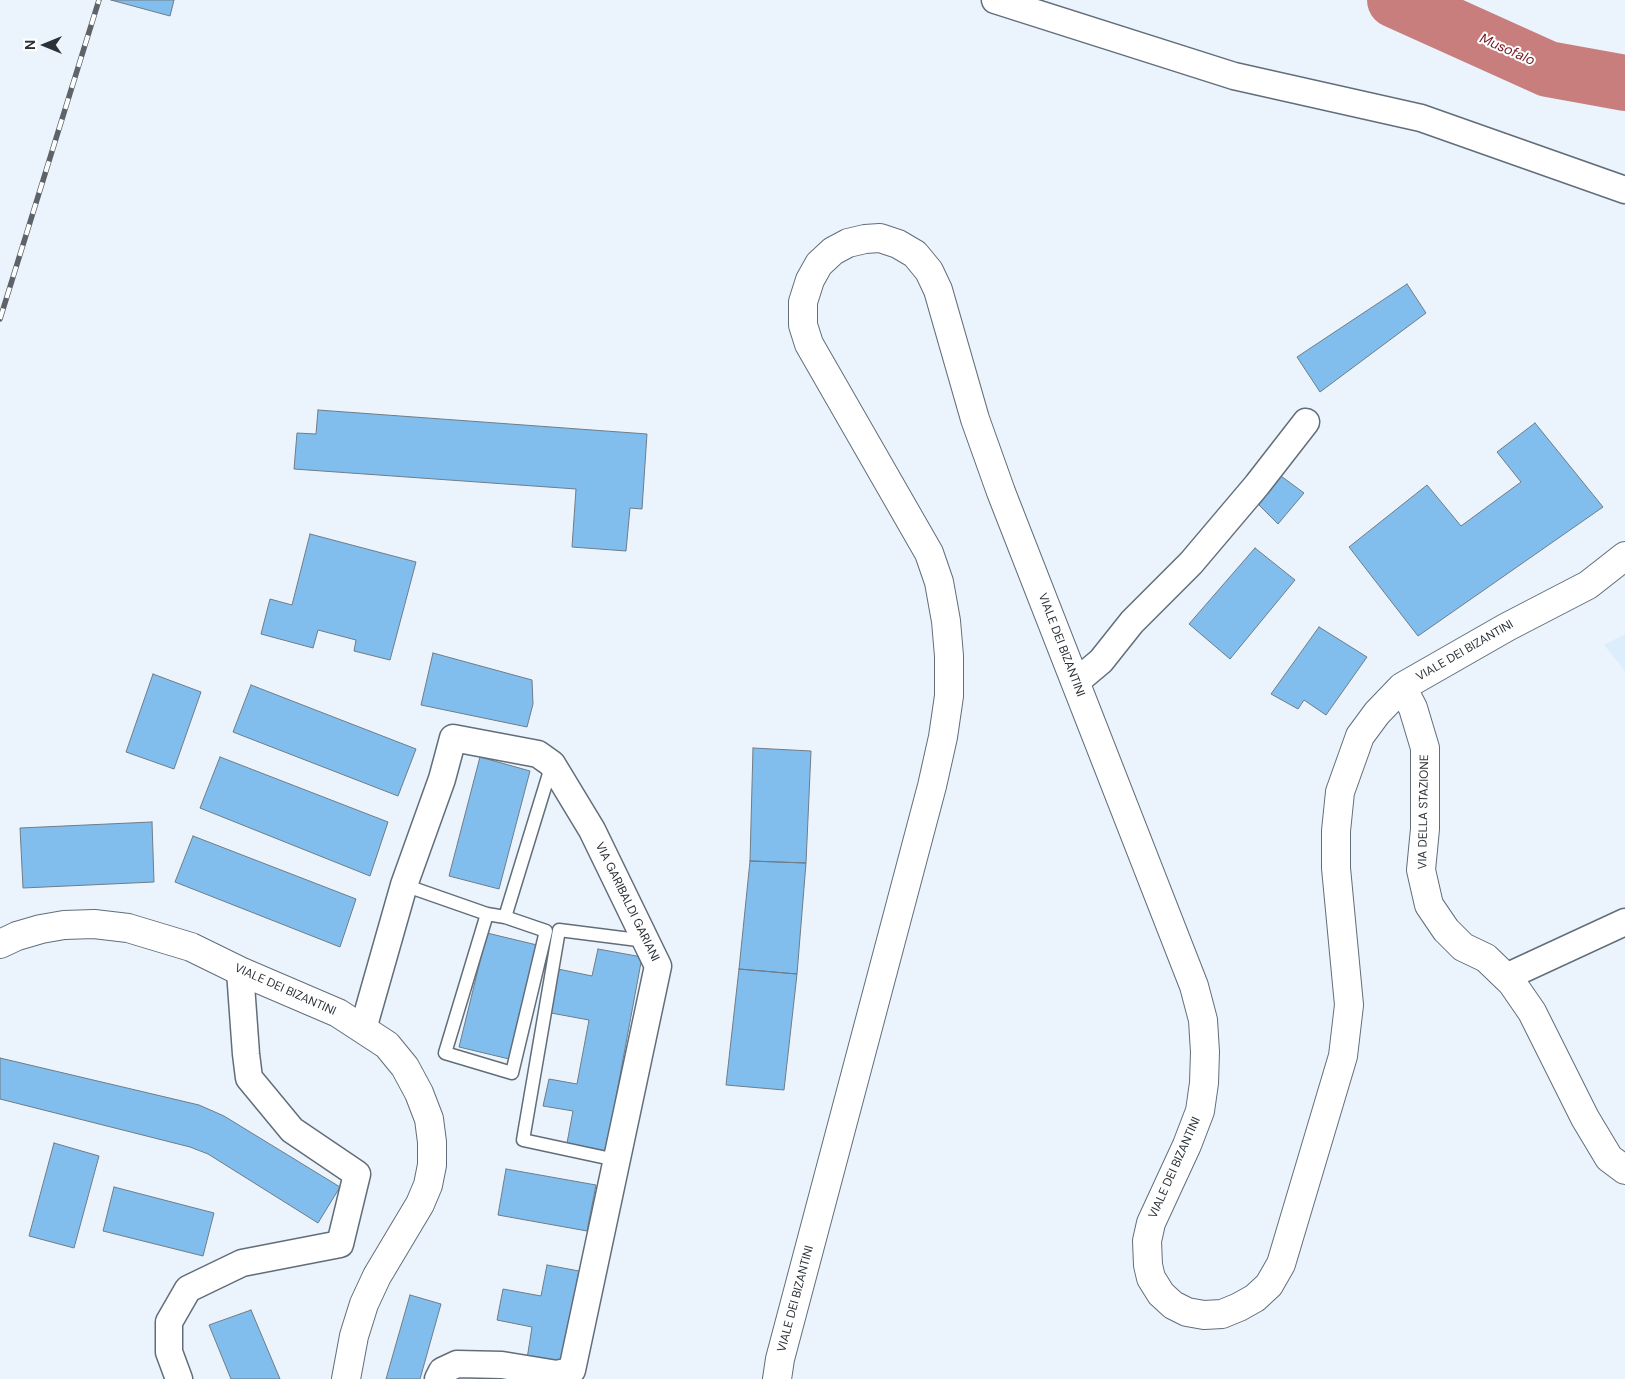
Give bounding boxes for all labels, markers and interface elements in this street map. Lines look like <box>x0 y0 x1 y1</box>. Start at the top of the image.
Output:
north arrow <box>20 20 70 70</box>
water label: Musofalo <box>1477 30 1537 70</box>
text: N <box>21 40 39 50</box>
street label: VIALE DEI BIZANTINI <box>1035 591 1087 699</box>
street label: VIALE DEI BIZANTINI <box>1414 617 1516 685</box>
street label: VIA DELLA STAZIONE <box>1416 754 1432 870</box>
street label: VIA GARIBALDI GARIANI <box>592 840 662 964</box>
street label: VIALE DEI BIZANTINI <box>232 961 338 1019</box>
street label: VIALE DEI BIZANTINI <box>1146 1115 1204 1221</box>
street label: VIALE DEI BIZANTINI <box>775 1244 817 1354</box>

